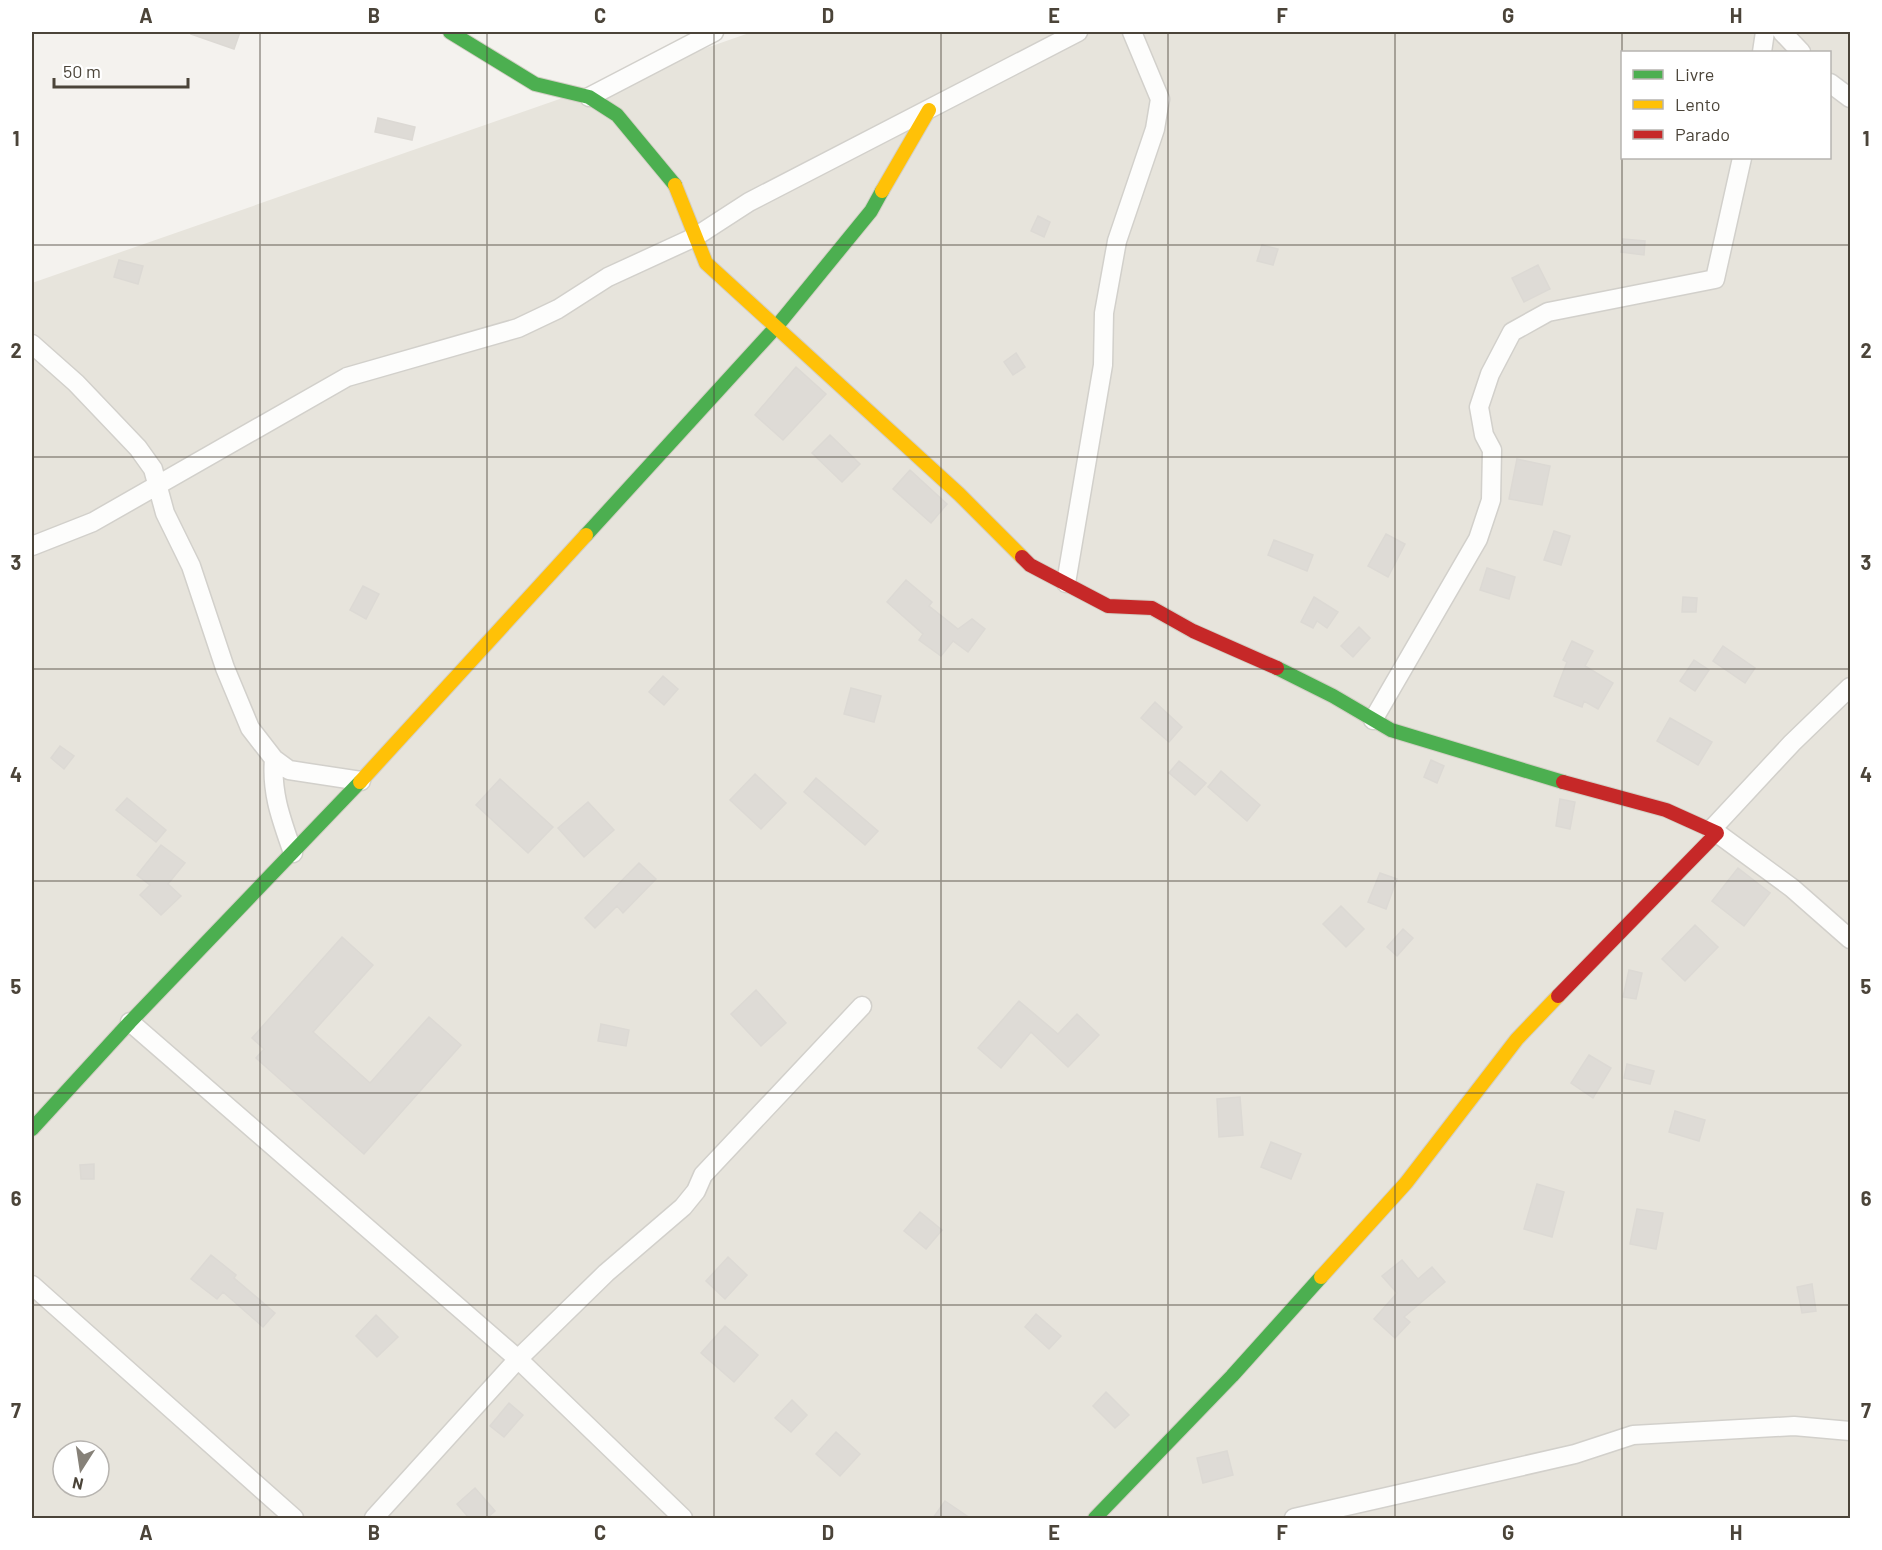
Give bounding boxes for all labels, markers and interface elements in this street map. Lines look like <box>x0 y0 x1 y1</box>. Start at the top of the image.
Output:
text: A <box>139 3 153 27</box>
text: B <box>368 3 380 27</box>
text: C <box>594 3 606 27</box>
text: D <box>822 3 834 27</box>
text: E <box>1048 3 1060 27</box>
text: F <box>1276 3 1288 27</box>
text: G <box>1502 3 1514 27</box>
text: H <box>1730 3 1742 27</box>
scale bar <box>54 51 188 89</box>
legend <box>1621 51 1831 159</box>
text: 50 m <box>63 60 101 82</box>
text: Livre <box>1675 63 1714 85</box>
text: Lento <box>1675 93 1721 115</box>
text: Parado <box>1675 123 1730 145</box>
text: 1 <box>12 126 20 150</box>
text: 1 <box>1862 126 1870 150</box>
text: 2 <box>10 338 22 362</box>
text: 2 <box>1860 338 1872 362</box>
text: 3 <box>11 550 21 574</box>
text: 3 <box>1861 550 1871 574</box>
text: 4 <box>10 762 22 786</box>
text: 4 <box>1860 762 1872 786</box>
text: 5 <box>11 974 22 998</box>
text: 5 <box>1861 974 1872 998</box>
text: 6 <box>11 1186 22 1210</box>
text: 6 <box>1861 1186 1872 1210</box>
text: 7 <box>11 1398 21 1422</box>
text: 7 <box>1861 1398 1871 1422</box>
north arrow <box>51 1439 111 1499</box>
text: N <box>71 1474 85 1495</box>
text: A <box>139 1520 153 1544</box>
text: B <box>368 1520 380 1544</box>
text: C <box>594 1520 606 1544</box>
text: D <box>822 1520 834 1544</box>
text: E <box>1048 1520 1060 1544</box>
text: F <box>1276 1520 1288 1544</box>
text: G <box>1502 1520 1514 1544</box>
text: H <box>1730 1520 1742 1544</box>

